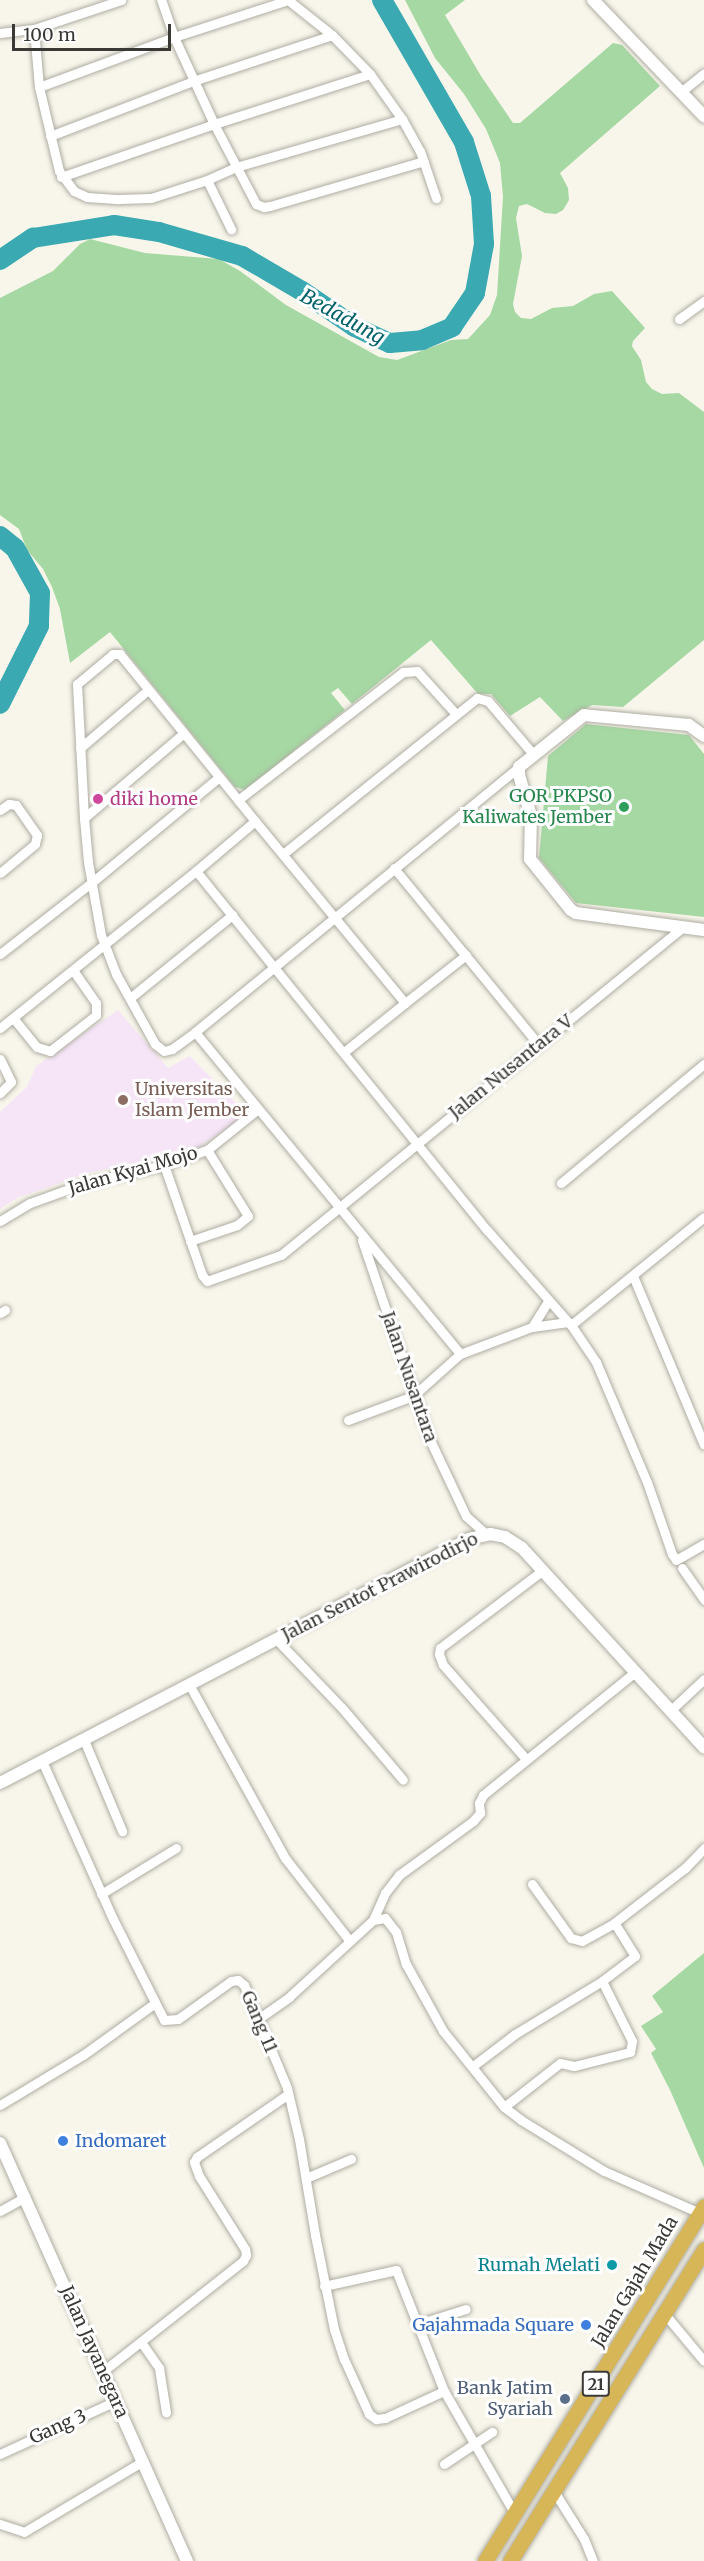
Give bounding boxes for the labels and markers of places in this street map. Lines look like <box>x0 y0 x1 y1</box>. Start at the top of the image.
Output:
place label: GOR PKPSO Kaliwates Jember <box>462 786 612 828</box>
place label: diki home <box>110 788 198 810</box>
marker: diki home <box>91 792 105 806</box>
marker: GOR PKPSO Kaliwates Jember <box>617 800 631 814</box>
place label: Universitas Islam Jember <box>135 1079 249 1122</box>
marker: Universitas Islam Jember <box>116 1093 130 1107</box>
place label: Indomaret <box>75 2130 166 2152</box>
marker: Indomaret <box>56 2134 70 2148</box>
place label: Rumah Melati <box>478 2254 600 2276</box>
marker: Rumah Melati <box>605 2258 619 2272</box>
place label: Gajahmada Square <box>413 2314 574 2336</box>
marker: Gajahmada Square <box>579 2318 593 2332</box>
place label: Bank Jatim Syariah <box>457 2378 553 2420</box>
marker: Bank Jatim Syariah <box>558 2392 572 2406</box>

